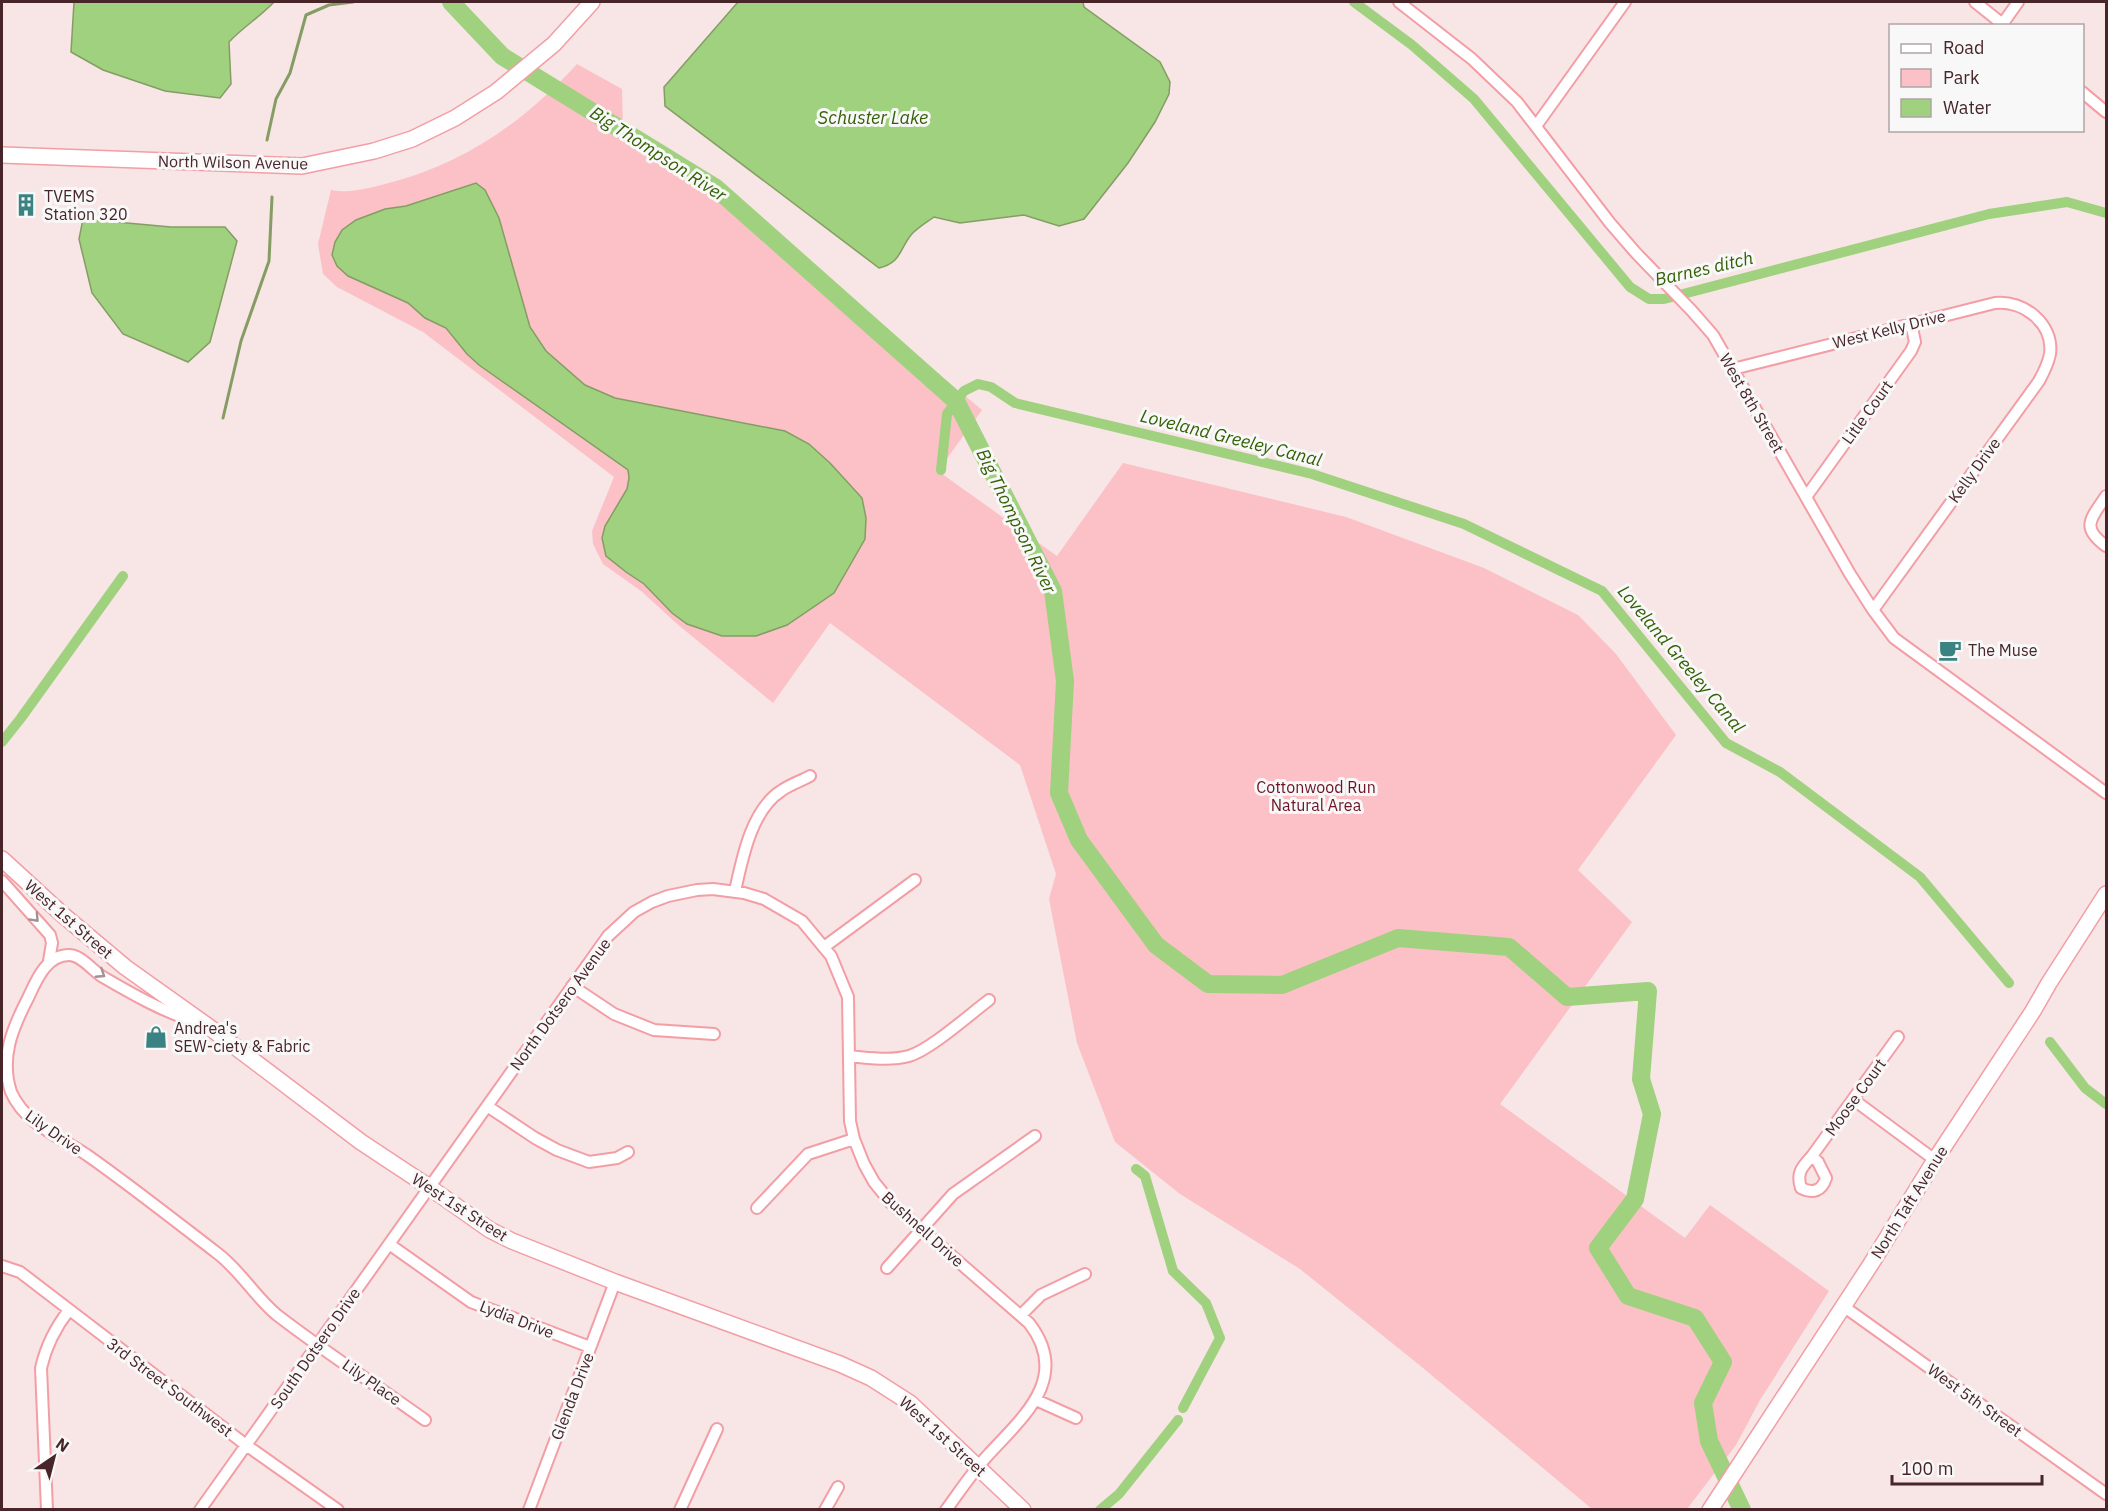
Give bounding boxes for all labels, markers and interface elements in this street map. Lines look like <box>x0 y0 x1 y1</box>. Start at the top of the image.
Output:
legend <box>1889 24 2084 132</box>
text: Road <box>1943 36 1984 59</box>
text: Park <box>1943 66 1980 89</box>
text: Water <box>1943 96 1992 119</box>
water label: Big Thompson River <box>586 101 731 207</box>
water label: Schuster Lake <box>818 106 928 129</box>
street label: North Wilson Avenue <box>158 151 309 173</box>
place label: TVEMS Station 320 <box>44 186 128 224</box>
building icon: TVEMS Station 320 <box>13 192 39 218</box>
water label: Barnes ditch <box>1652 246 1755 291</box>
street label: West Kelly Drive <box>1830 305 1948 353</box>
street label: West 8th Street <box>1715 350 1789 456</box>
street label: Litle Court <box>1837 376 1897 448</box>
water label: Loveland Greeley Canal <box>1138 404 1324 471</box>
street label: Kelly Drive <box>1944 433 2005 507</box>
water label: Big Thompson River <box>971 445 1062 597</box>
water label: Loveland Greeley Canal <box>1613 580 1750 737</box>
cafe icon: The Muse <box>1937 637 1963 663</box>
place label: The Muse <box>1968 640 2038 660</box>
park label: Cottonwood Run Natural Area <box>1256 777 1376 815</box>
street label: West 1st Street <box>21 875 117 963</box>
one-way arrow <box>28 910 39 921</box>
street label: North Dotsero Avenue <box>505 934 615 1074</box>
one-way arrow <box>95 967 105 979</box>
place label: Andrea's SEW-ciety & Fabric <box>174 1018 310 1056</box>
shop icon: Andrea's SEW-ciety & Fabric <box>143 1024 169 1050</box>
street label: Moose Court <box>1820 1054 1890 1140</box>
street label: Lily Drive <box>22 1105 87 1159</box>
street label: North Taft Avenue <box>1866 1142 1952 1262</box>
street label: West 1st Street <box>408 1169 512 1245</box>
street label: Bushnell Drive <box>878 1187 968 1271</box>
street label: South Dotsero Drive <box>266 1283 364 1412</box>
street label: Lydia Drive <box>477 1296 557 1342</box>
street label: 3rd Street Southwest <box>103 1333 237 1441</box>
street label: Glenda Drive <box>546 1349 598 1443</box>
street label: Lily Place <box>339 1355 405 1410</box>
street label: West 5th Street <box>1924 1359 2026 1441</box>
street label: West 1st Street <box>895 1392 991 1480</box>
north arrow <box>24 1427 84 1487</box>
text: N <box>52 1433 73 1456</box>
scale bar <box>1892 1448 2042 1486</box>
text: 100 m <box>1901 1457 1953 1480</box>

